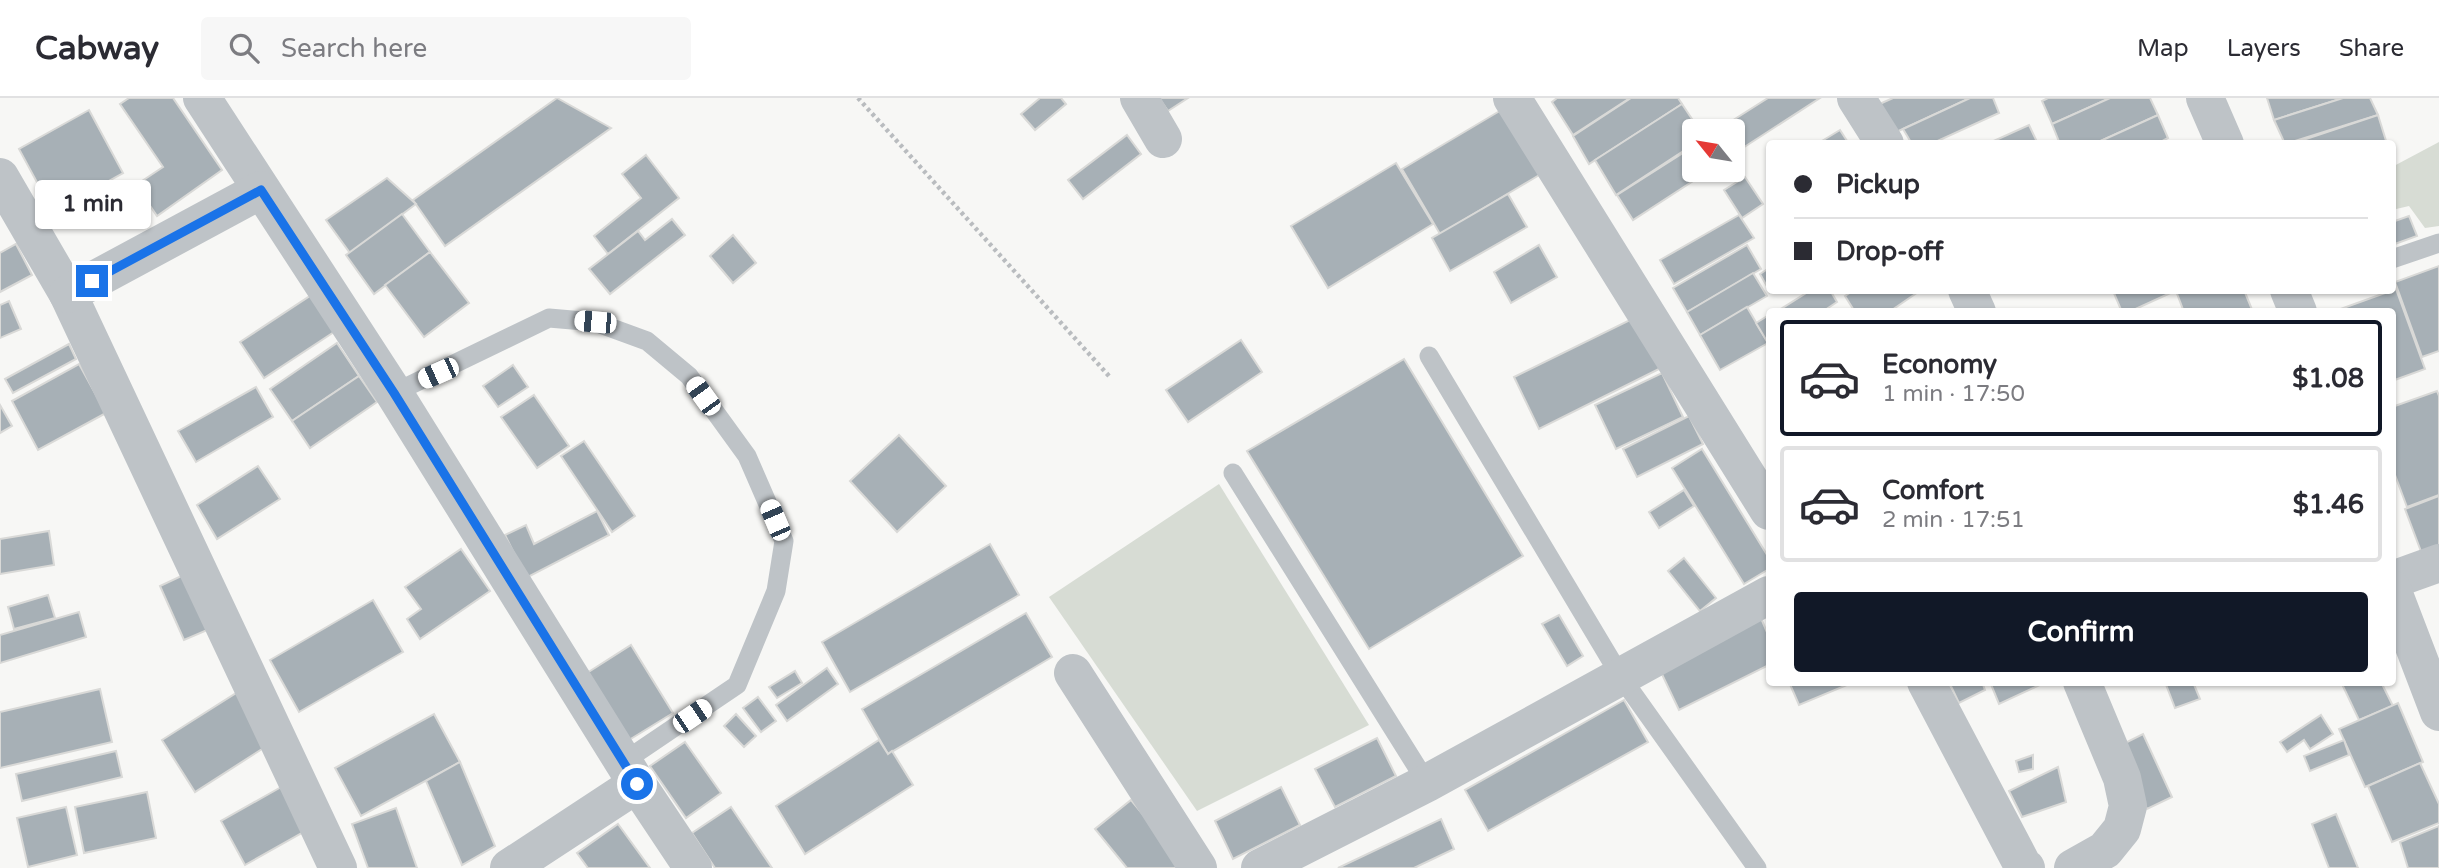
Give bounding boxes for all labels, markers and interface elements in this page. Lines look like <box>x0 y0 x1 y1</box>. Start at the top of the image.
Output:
search box <box>201 17 691 80</box>
text: Cabway <box>35 29 159 68</box>
icon: search <box>225 29 263 67</box>
text: Search here <box>281 33 427 64</box>
text: Map <box>2137 34 2189 63</box>
text: Layers <box>2227 34 2301 63</box>
text: Share <box>2339 34 2404 63</box>
north arrow <box>1682 119 1745 182</box>
map controls <box>1682 119 1745 182</box>
text: Pickup <box>1836 169 1920 200</box>
callout: 1 min <box>34 180 150 228</box>
text: 1 min <box>62 190 124 218</box>
text: Drop-off <box>1836 236 1943 267</box>
route end <box>76 265 108 297</box>
car <box>574 310 617 334</box>
icon: car <box>1798 347 1861 410</box>
text: Economy <box>1882 349 1997 380</box>
car <box>415 355 462 391</box>
text: $1.08 <box>2292 363 2364 394</box>
car <box>683 373 724 419</box>
text: 1 min · 17:50 <box>1882 380 2025 408</box>
icon: car <box>1798 473 1861 536</box>
text: Comfort <box>1882 475 1984 506</box>
text: $1.46 <box>2293 489 2364 520</box>
car <box>758 497 793 543</box>
text: 2 min · 17:51 <box>1882 506 2025 534</box>
button: Confirm <box>1794 592 2368 672</box>
car <box>669 696 716 736</box>
route start <box>621 768 653 800</box>

